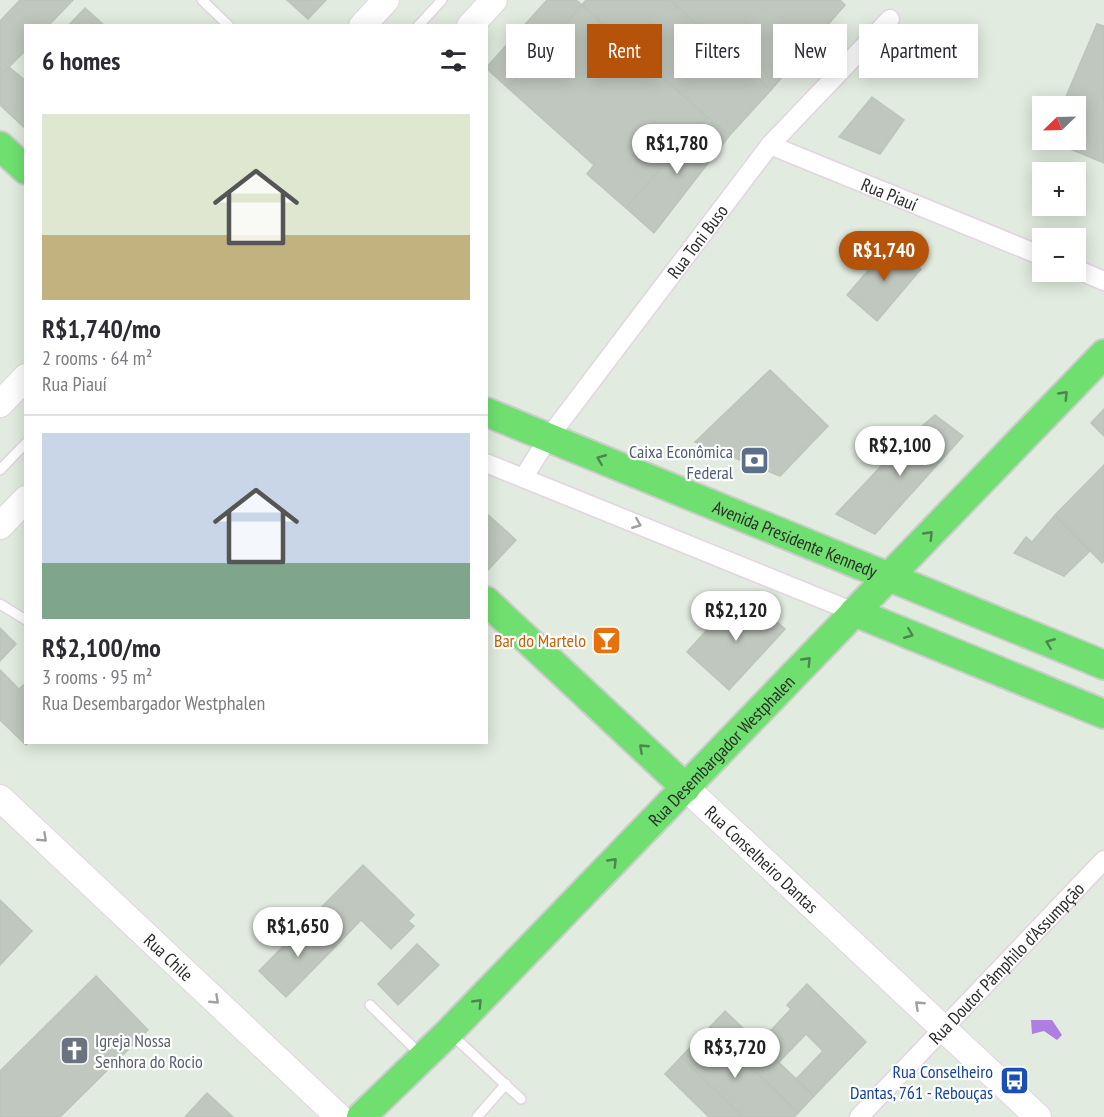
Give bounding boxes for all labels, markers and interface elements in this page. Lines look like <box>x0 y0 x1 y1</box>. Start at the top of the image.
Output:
chip: Buy <box>506 24 575 78</box>
chip: Rent <box>587 24 662 78</box>
chip: Filters <box>674 24 761 78</box>
chip: New <box>773 24 847 78</box>
chip: Apartment <box>859 24 978 78</box>
text: 6 homes <box>42 44 120 77</box>
icon: filters <box>437 44 470 77</box>
north arrow <box>1032 96 1086 150</box>
map controls <box>1032 96 1086 282</box>
pin: R$1,780 <box>622 124 732 175</box>
text: R$1,780 <box>646 130 708 156</box>
icon: home <box>202 153 310 261</box>
button: + <box>1032 162 1086 216</box>
street label: Rua Piauí <box>858 172 921 215</box>
street label: Rua Toni Buso <box>662 200 733 283</box>
button: − <box>1032 228 1086 282</box>
pin: R$1,740 <box>829 231 939 282</box>
text: R$1,740 <box>853 237 915 263</box>
text: R$1,740/mo <box>42 312 161 345</box>
text: 2 rooms · 64 m² <box>42 345 152 371</box>
text: Rua Piauí <box>42 371 107 397</box>
one-way arrow <box>1057 392 1068 403</box>
pin: R$2,100 <box>845 426 955 477</box>
text: R$2,100 <box>869 432 931 458</box>
place label: Caixa Econômica Federal <box>629 440 734 484</box>
bank icon: Caixa Econômica Federal <box>738 445 770 477</box>
one-way arrow <box>596 454 607 466</box>
icon: home <box>202 472 310 580</box>
street label: Avenida Presidente Kennedy <box>709 495 881 583</box>
one-way arrow <box>631 517 642 529</box>
one-way arrow <box>922 532 933 542</box>
pin: R$2,120 <box>681 591 791 642</box>
text: R$2,120 <box>705 597 767 623</box>
bar icon: Bar do Martelo <box>591 624 623 656</box>
one-way arrow <box>902 627 913 639</box>
place label: Bar do Martelo <box>494 629 586 652</box>
text: R$2,100/mo <box>42 631 161 664</box>
one-way arrow <box>1045 638 1056 650</box>
one-way arrow <box>800 658 811 668</box>
text: 3 rooms · 95 m² <box>42 664 152 690</box>
street label: Rua Desembargador Westphalen <box>643 670 799 831</box>
text: Rua Desembargador Westphalen <box>42 690 265 716</box>
one-way arrow <box>639 744 650 755</box>
street label: Rua Conselheiro Dantas <box>700 800 824 918</box>
one-way arrow <box>36 831 46 842</box>
one-way arrow <box>606 859 617 870</box>
street label: Rua Doutor Pâmphilo d'Assumpção <box>923 877 1089 1049</box>
pin: R$1,650 <box>243 907 353 958</box>
text: R$1,650 <box>267 913 329 939</box>
street label: Rua Chile <box>140 928 198 986</box>
one-way arrow <box>209 993 219 1004</box>
one-way arrow <box>471 999 482 1009</box>
one-way arrow <box>915 1001 925 1012</box>
pin: R$3,720 <box>680 1028 790 1079</box>
place label: Igreja Nossa Senhora do Rocio <box>95 1029 203 1073</box>
church icon: Igreja Nossa Senhora do Rocio <box>58 1034 90 1066</box>
text: R$3,720 <box>704 1034 766 1060</box>
place label: Rua Conselheiro Dantas, 761 - Rebouças <box>850 1060 993 1104</box>
bus stop icon: Rua Conselheiro Dantas, 761 - Rebouças <box>998 1065 1030 1097</box>

